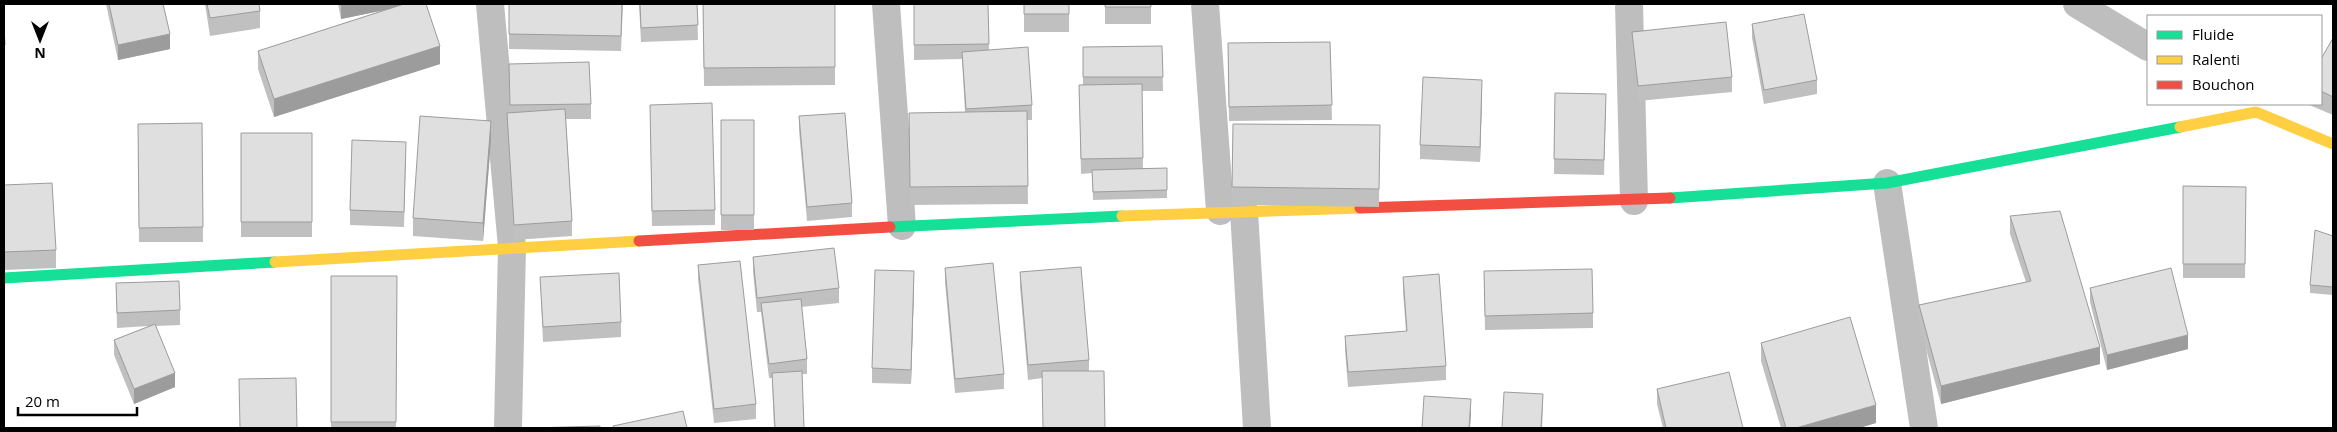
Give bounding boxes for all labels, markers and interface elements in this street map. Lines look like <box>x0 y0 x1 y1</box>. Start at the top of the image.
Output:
north arrow <box>15 15 65 65</box>
legend <box>2147 15 2322 105</box>
text: Fluide <box>2192 24 2234 44</box>
text: N <box>34 44 46 63</box>
text: Ralenti <box>2192 49 2240 69</box>
text: Bouchon <box>2192 74 2255 94</box>
scale bar <box>18 384 136 416</box>
text: 20 m <box>25 391 60 411</box>

